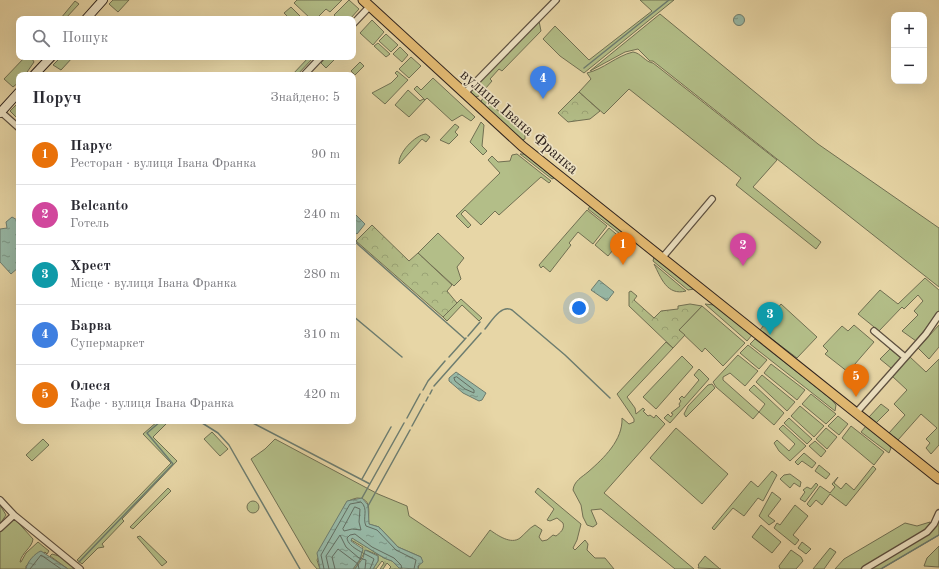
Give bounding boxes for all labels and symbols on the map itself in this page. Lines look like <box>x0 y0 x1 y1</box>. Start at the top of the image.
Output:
pin: 4 <box>530 66 556 99</box>
street label: вулиця Івана Франка <box>457 67 581 178</box>
pin: 1 <box>610 232 636 265</box>
pin: 2 <box>730 233 756 266</box>
your location <box>569 298 589 318</box>
pin: 3 <box>757 302 783 335</box>
pin: 5 <box>843 364 869 397</box>

